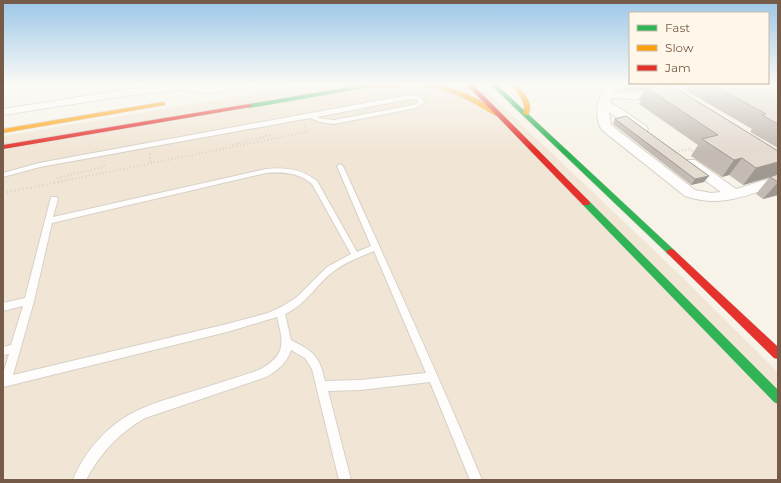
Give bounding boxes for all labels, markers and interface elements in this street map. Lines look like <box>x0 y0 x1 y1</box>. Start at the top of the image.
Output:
legend <box>629 12 769 84</box>
text: Fast <box>665 20 690 35</box>
text: Slow <box>665 40 694 55</box>
text: Jam <box>664 60 691 75</box>

